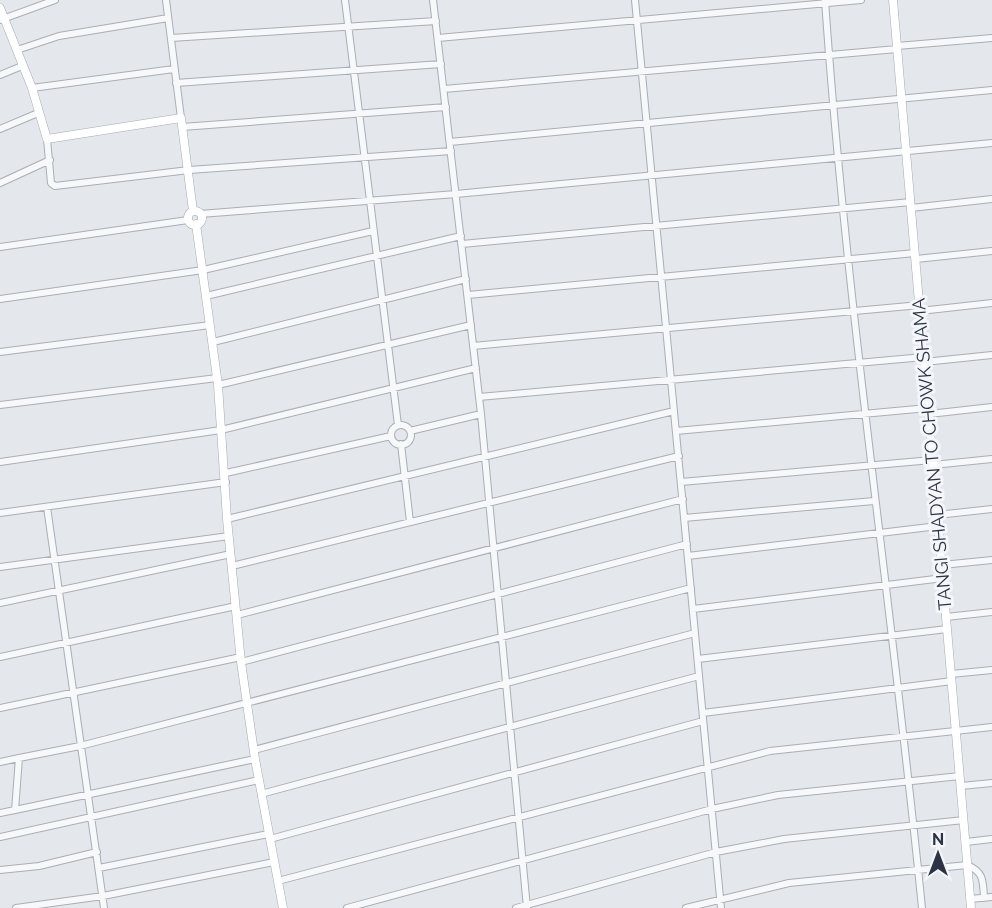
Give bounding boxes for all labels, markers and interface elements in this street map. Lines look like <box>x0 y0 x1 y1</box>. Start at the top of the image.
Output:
street label: TANGI SHADYAN TO CHOWK SHAMA <box>907 297 956 611</box>
north arrow <box>908 824 968 884</box>
text: N <box>932 830 944 849</box>

